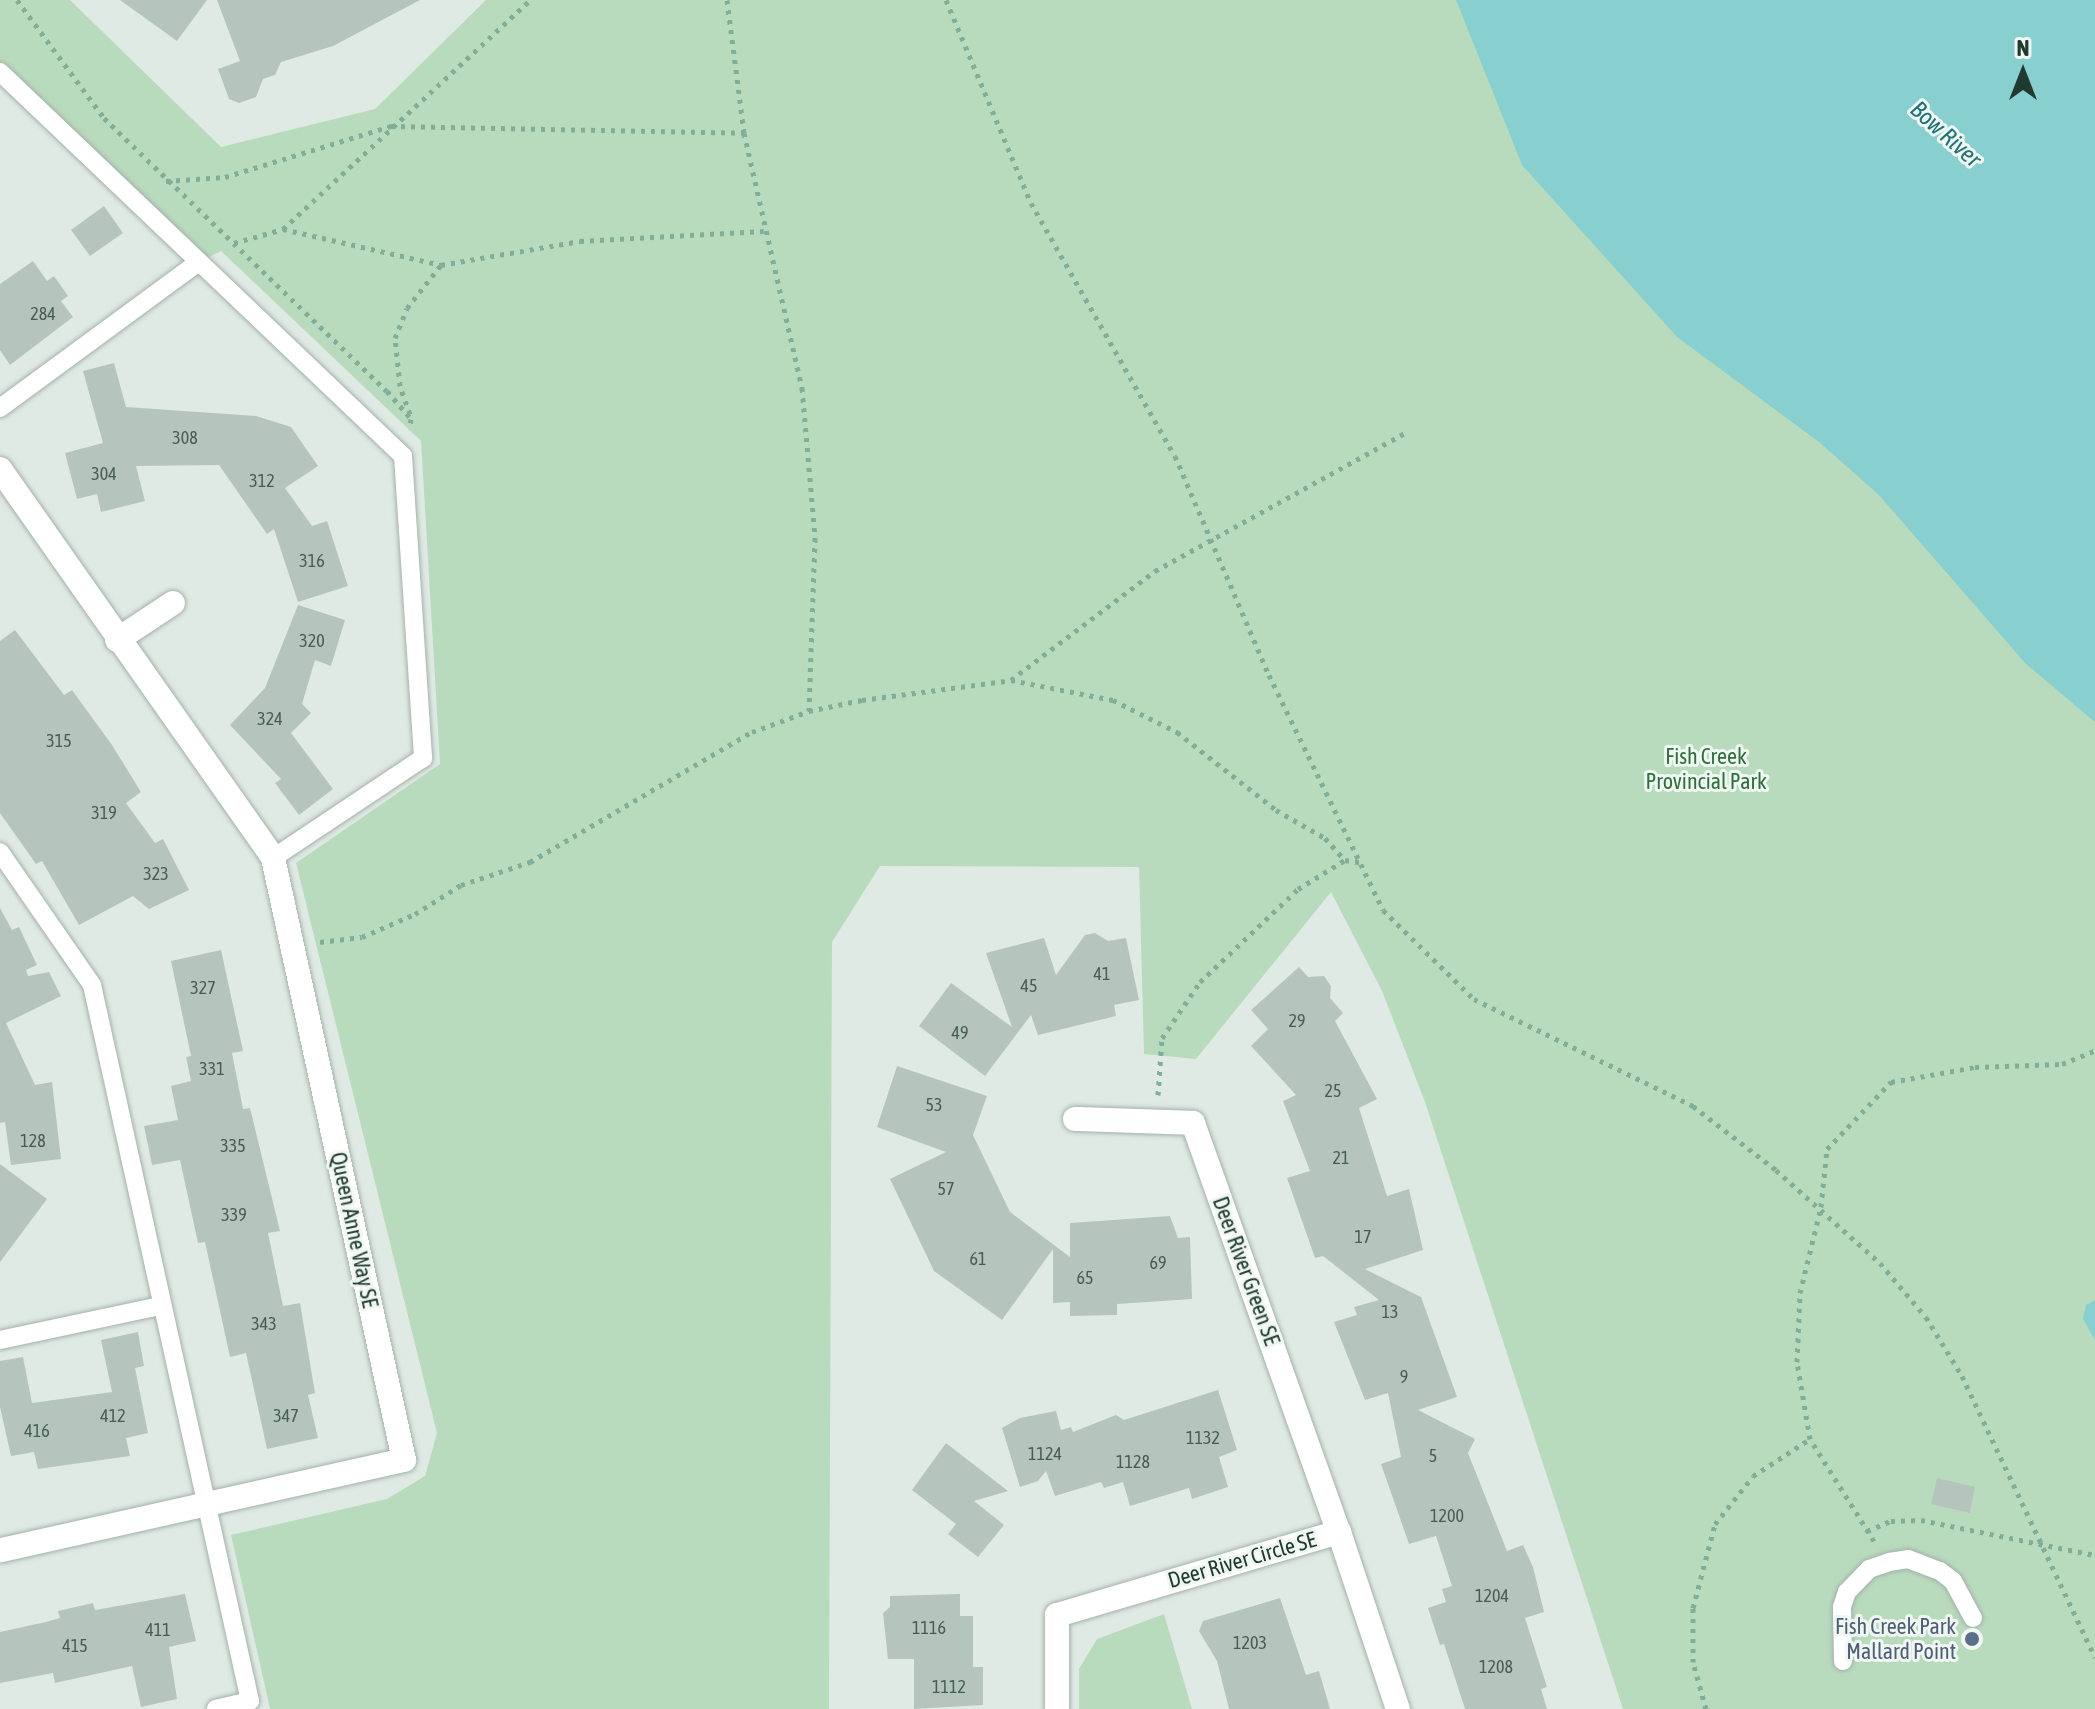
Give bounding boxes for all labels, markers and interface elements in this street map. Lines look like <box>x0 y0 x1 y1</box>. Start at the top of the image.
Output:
north arrow <box>1983 32 2063 112</box>
text: N <box>2017 35 2029 61</box>
water label: Bow River <box>1905 95 1987 173</box>
house number: 284 <box>30 303 56 325</box>
house number: 308 <box>172 427 198 449</box>
house number: 304 <box>91 463 117 485</box>
house number: 312 <box>249 470 275 492</box>
house number: 316 <box>299 550 325 572</box>
house number: 320 <box>299 630 325 652</box>
house number: 324 <box>257 708 283 730</box>
house number: 315 <box>46 730 72 752</box>
park label: Fish Creek Provincial Park <box>1645 743 1767 794</box>
house number: 319 <box>91 802 117 824</box>
house number: 323 <box>143 863 169 885</box>
house number: 41 <box>1094 963 1110 985</box>
house number: 45 <box>1021 975 1037 997</box>
house number: 327 <box>190 977 216 999</box>
house number: 29 <box>1289 1010 1305 1032</box>
house number: 49 <box>952 1022 968 1044</box>
house number: 331 <box>199 1058 225 1080</box>
house number: 25 <box>1325 1080 1341 1102</box>
house number: 53 <box>926 1094 942 1116</box>
house number: 128 <box>20 1130 46 1152</box>
house number: 335 <box>220 1135 246 1157</box>
house number: 21 <box>1333 1147 1349 1169</box>
street label: Queen Anne Way SE <box>325 1150 383 1310</box>
house number: 57 <box>938 1178 954 1200</box>
street label: Deer River Green SE <box>1207 1193 1285 1349</box>
house number: 339 <box>221 1204 247 1226</box>
house number: 17 <box>1355 1226 1371 1248</box>
house number: 61 <box>970 1248 986 1270</box>
house number: 69 <box>1150 1252 1166 1274</box>
house number: 65 <box>1077 1267 1093 1289</box>
house number: 13 <box>1382 1301 1398 1323</box>
house number: 343 <box>251 1313 277 1335</box>
house number: 9 <box>1400 1366 1408 1388</box>
house number: 412 <box>100 1405 126 1427</box>
house number: 347 <box>273 1405 299 1427</box>
house number: 416 <box>24 1420 50 1442</box>
house number: 1132 <box>1186 1427 1220 1449</box>
house number: 1124 <box>1028 1443 1062 1465</box>
house number: 5 <box>1429 1445 1437 1467</box>
house number: 1128 <box>1116 1451 1150 1473</box>
house number: 1200 <box>1430 1505 1464 1527</box>
street label: Deer River Circle SE <box>1165 1526 1319 1594</box>
house number: 1204 <box>1475 1585 1509 1607</box>
place label: Fish Creek Park Mallard Point <box>1835 1613 1956 1664</box>
house number: 1116 <box>912 1617 946 1639</box>
house number: 411 <box>145 1619 171 1641</box>
marker: Fish Creek Park Mallard Point <box>1963 1630 1981 1648</box>
house number: 1203 <box>1233 1632 1267 1654</box>
house number: 415 <box>62 1635 88 1657</box>
house number: 1208 <box>1479 1656 1513 1678</box>
house number: 1112 <box>932 1676 966 1698</box>

